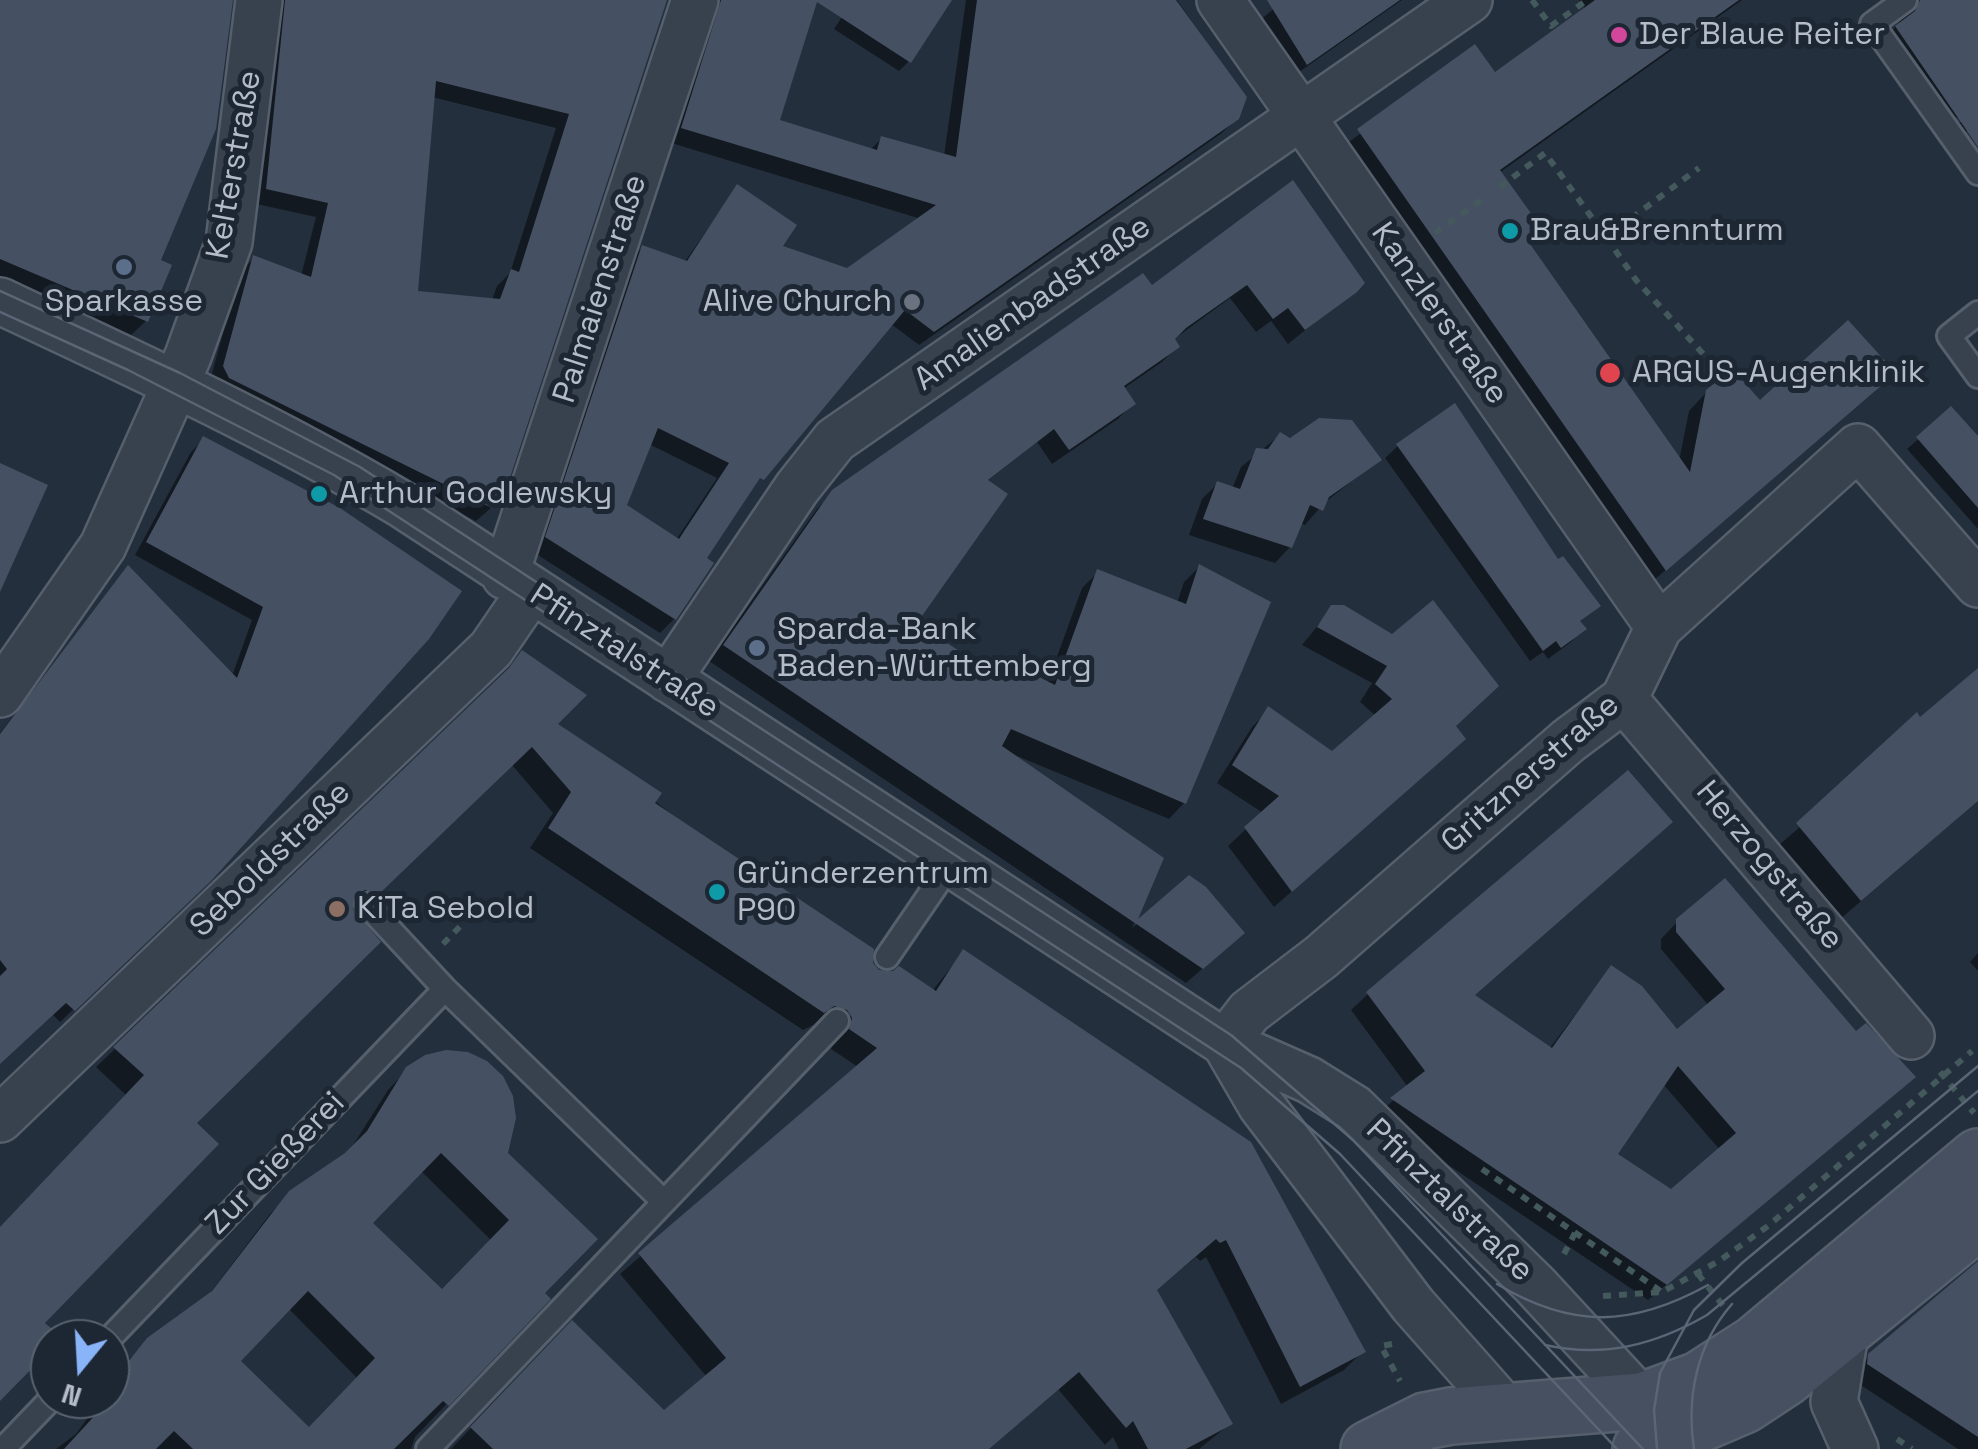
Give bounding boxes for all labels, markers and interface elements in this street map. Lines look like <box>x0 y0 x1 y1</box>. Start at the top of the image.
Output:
place label: Der Blaue Reiter <box>1639 16 1885 54</box>
marker: Der Blaue Reiter <box>1608 24 1630 46</box>
street label: Kelterstraße <box>200 68 270 262</box>
street label: Palmaienstraße <box>546 170 656 408</box>
street label: Amalienbadstraße <box>907 208 1159 400</box>
place label: Brau&Brennturm <box>1530 212 1784 250</box>
street label: Kanzlerstraße <box>1362 216 1516 412</box>
marker: Brau&Brennturm <box>1499 220 1521 242</box>
marker: Sparkasse <box>113 256 135 278</box>
place label: Sparkasse <box>45 283 203 321</box>
place label: Alive Church <box>703 283 892 321</box>
marker: Alive Church <box>901 291 923 313</box>
place label: ARGUS-Augenklinik <box>1632 354 1925 392</box>
marker: ARGUS-Augenklinik <box>1597 360 1623 386</box>
place label: Arthur Godlewsky <box>339 475 612 513</box>
marker: Arthur Godlewsky <box>308 483 330 505</box>
street label: Pfinztalstraße <box>522 577 726 727</box>
place label: Sparda-Bank Baden-Württemberg <box>777 611 1092 686</box>
marker: Sparda-Bank Baden-Württemberg <box>746 637 768 659</box>
street label: Gritznerstraße <box>1434 686 1628 862</box>
street label: Seboldstraße <box>183 774 359 946</box>
street label: Herzogstraße <box>1687 774 1851 958</box>
place label: Gründerzentrum P90 <box>737 855 989 930</box>
marker: Gründerzentrum P90 <box>706 881 728 903</box>
place label: KiTa Sebold <box>357 890 534 928</box>
marker: KiTa Sebold <box>326 898 348 920</box>
street label: Zur Gießerei <box>198 1085 354 1243</box>
street label: Pfinztalstraße <box>1357 1112 1541 1290</box>
north arrow <box>30 1319 130 1419</box>
text: N <box>57 1376 86 1416</box>

